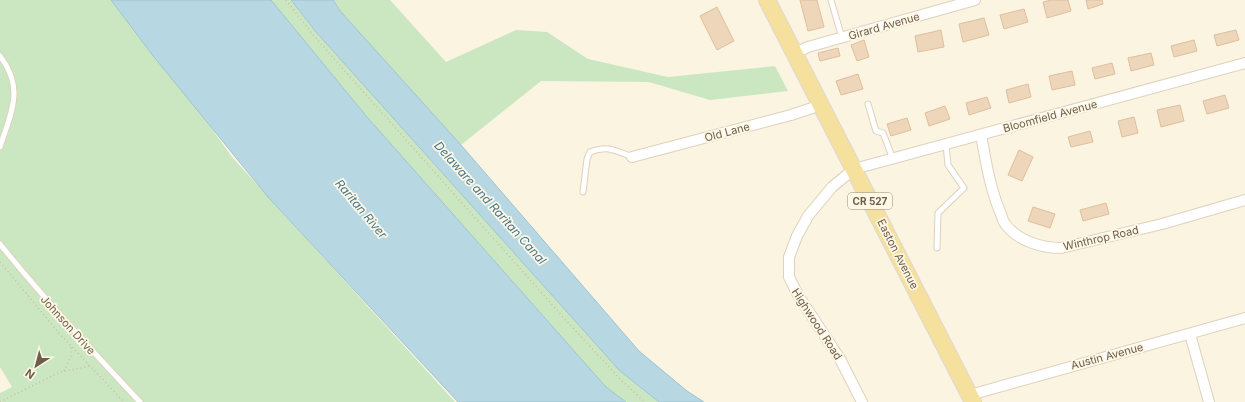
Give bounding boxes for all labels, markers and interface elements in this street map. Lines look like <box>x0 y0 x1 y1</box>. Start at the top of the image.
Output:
street label: Girard Avenue <box>847 9 921 43</box>
street label: Bloomfield Avenue <box>1001 97 1099 135</box>
street label: Old Lane <box>703 119 751 145</box>
water label: Delaware and Raritan Canal <box>431 138 550 267</box>
water label: Raritan River <box>332 176 391 242</box>
road number: CR 527 <box>848 193 892 209</box>
street label: Easton Avenue <box>874 217 922 291</box>
street label: Winthrop Road <box>1062 223 1140 253</box>
street label: Highwood Road <box>789 286 845 362</box>
street label: Johnson Drive <box>38 292 98 358</box>
street label: Austin Avenue <box>1069 340 1145 372</box>
north arrow <box>16 346 56 386</box>
text: N <box>23 366 38 382</box>

